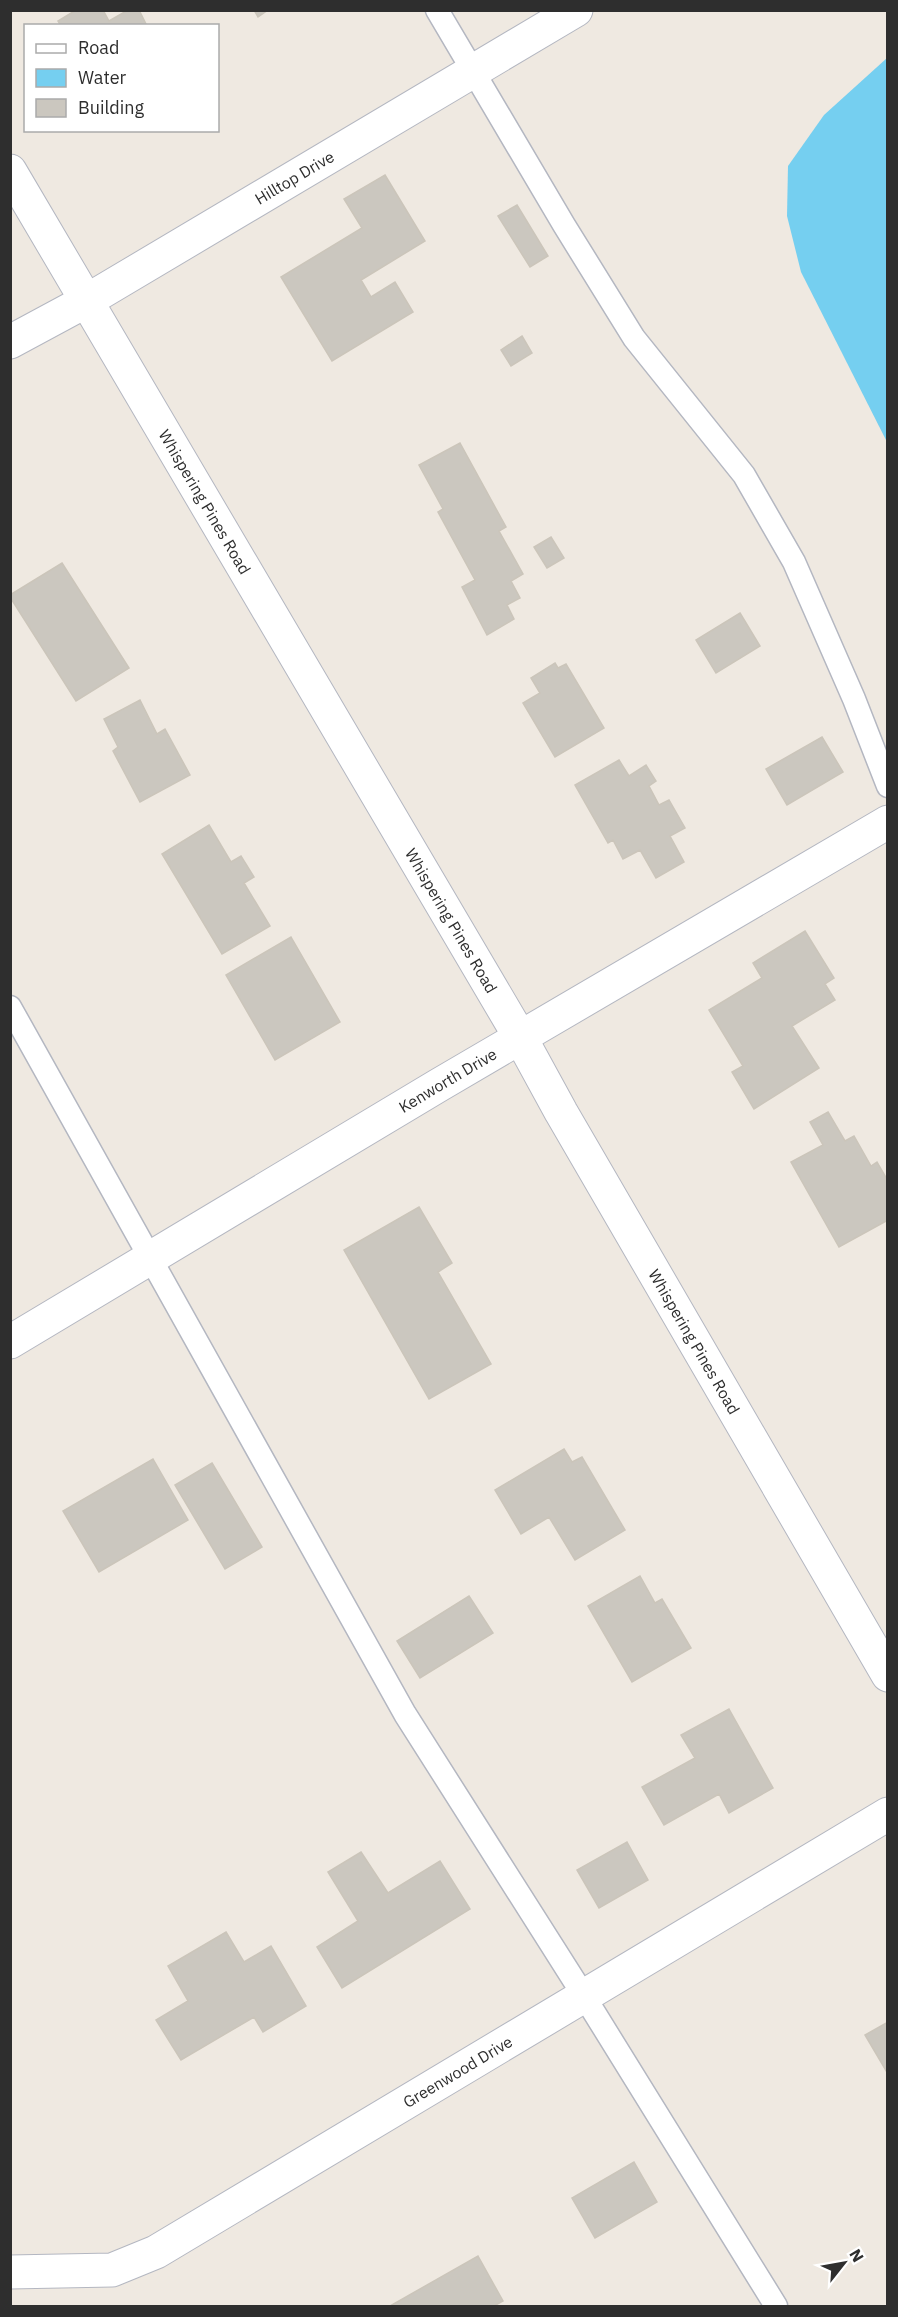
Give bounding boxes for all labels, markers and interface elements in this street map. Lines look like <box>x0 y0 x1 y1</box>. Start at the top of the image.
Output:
legend <box>24 24 219 132</box>
text: Road <box>78 36 119 59</box>
text: Water <box>78 66 127 89</box>
text: Building <box>78 96 145 119</box>
street label: Hilltop Drive <box>251 146 338 209</box>
street label: Whispering Pines Road <box>155 426 255 578</box>
street label: Whispering Pines Road <box>401 845 502 997</box>
street label: Kenworth Drive <box>395 1043 500 1117</box>
street label: Whispering Pines Road <box>644 1265 744 1418</box>
street label: Greenwood Drive <box>399 2031 516 2112</box>
north arrow <box>814 2233 874 2293</box>
text: N <box>845 2245 868 2265</box>

